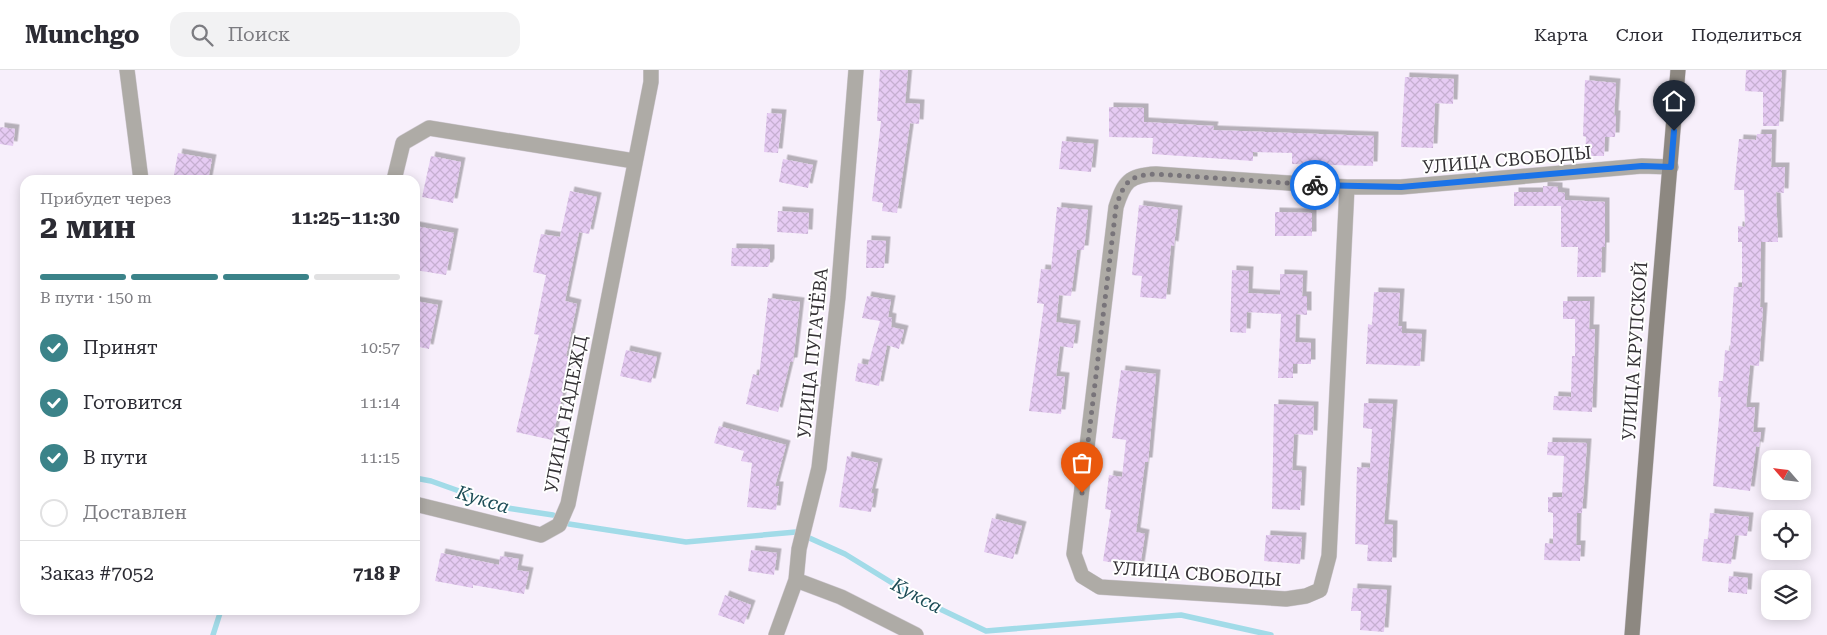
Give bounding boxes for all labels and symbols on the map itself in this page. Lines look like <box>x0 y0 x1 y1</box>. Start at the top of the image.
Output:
pin <box>1653 80 1695 131</box>
street label: УЛИЦА СВОБОДЫ <box>1422 142 1592 177</box>
courier <box>1290 160 1340 210</box>
street label: УЛИЦА КРУПСКОЙ <box>1618 261 1651 441</box>
street label: УЛИЦА ПУГАЧЁВА <box>793 266 832 439</box>
street label: УЛИЦА НАДЕЖД <box>540 333 591 494</box>
pin <box>1061 442 1103 493</box>
north arrow <box>1761 450 1811 500</box>
water label: Кукса <box>453 480 512 518</box>
street label: УЛИЦА СВОБОДЫ <box>1112 557 1282 590</box>
water label: Кукса <box>887 572 946 618</box>

